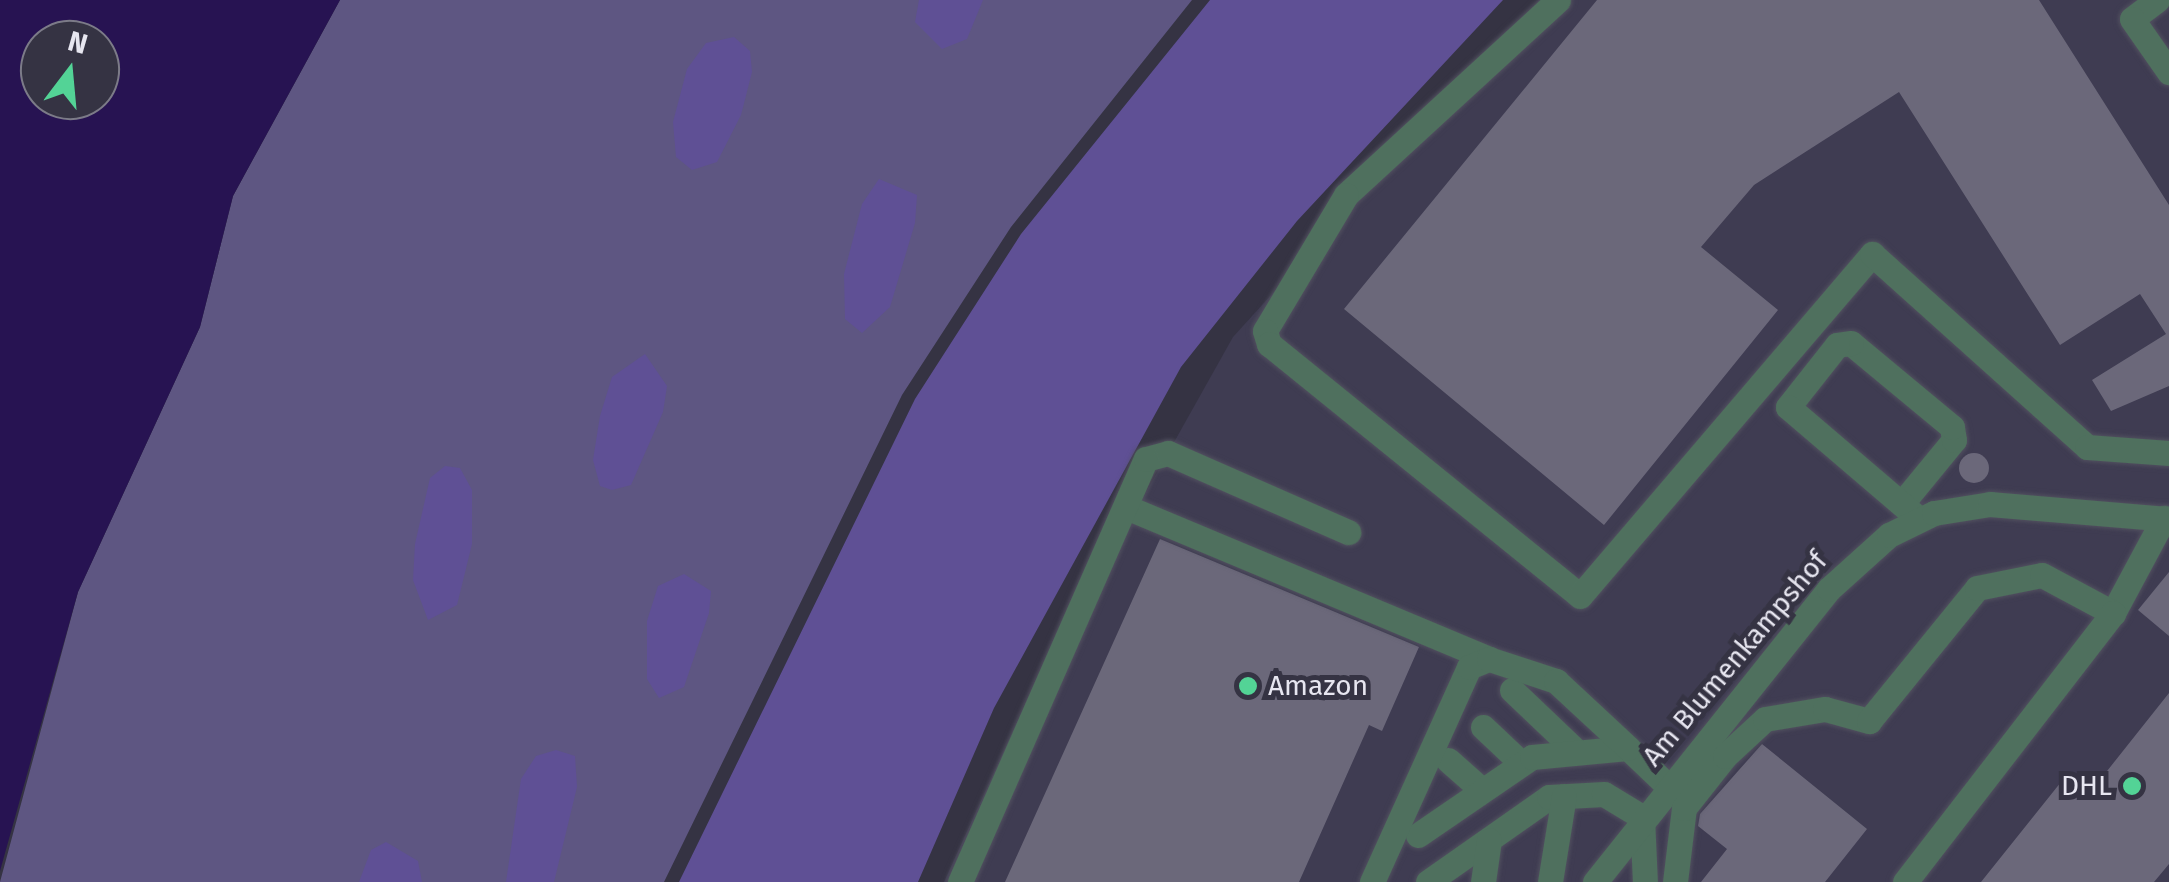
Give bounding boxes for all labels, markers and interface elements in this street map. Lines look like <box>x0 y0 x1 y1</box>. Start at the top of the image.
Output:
north arrow <box>20 20 120 120</box>
text: N <box>64 24 91 61</box>
street label: Am Blumenkampshof <box>1635 545 1835 773</box>
place label: Amazon <box>1268 669 1368 703</box>
marker: Amazon <box>1237 675 1259 697</box>
place label: DHL <box>2061 769 2112 803</box>
marker: DHL <box>2121 775 2143 797</box>

